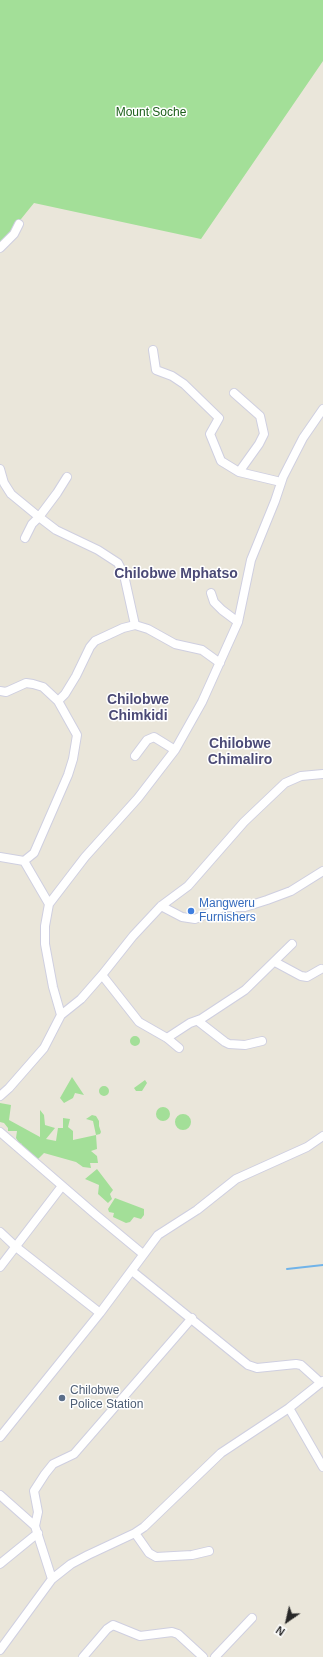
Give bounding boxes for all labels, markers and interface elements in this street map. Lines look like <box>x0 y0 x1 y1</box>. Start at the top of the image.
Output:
park label: Mount Soche <box>116 106 186 120</box>
district label: Chilobwe Mphatso <box>114 566 238 582</box>
district label: Chilobwe Chimkidi <box>107 692 169 724</box>
district label: Chilobwe Chimaliro <box>208 736 272 768</box>
place label: Mangweru Furnishers <box>199 897 256 925</box>
marker: Mangweru Furnishers <box>186 906 196 916</box>
place label: Chilobwe Police Station <box>70 1384 143 1412</box>
marker: Chilobwe Police Station <box>57 1393 67 1403</box>
north arrow <box>267 1601 307 1641</box>
text: N <box>274 1624 287 1638</box>

